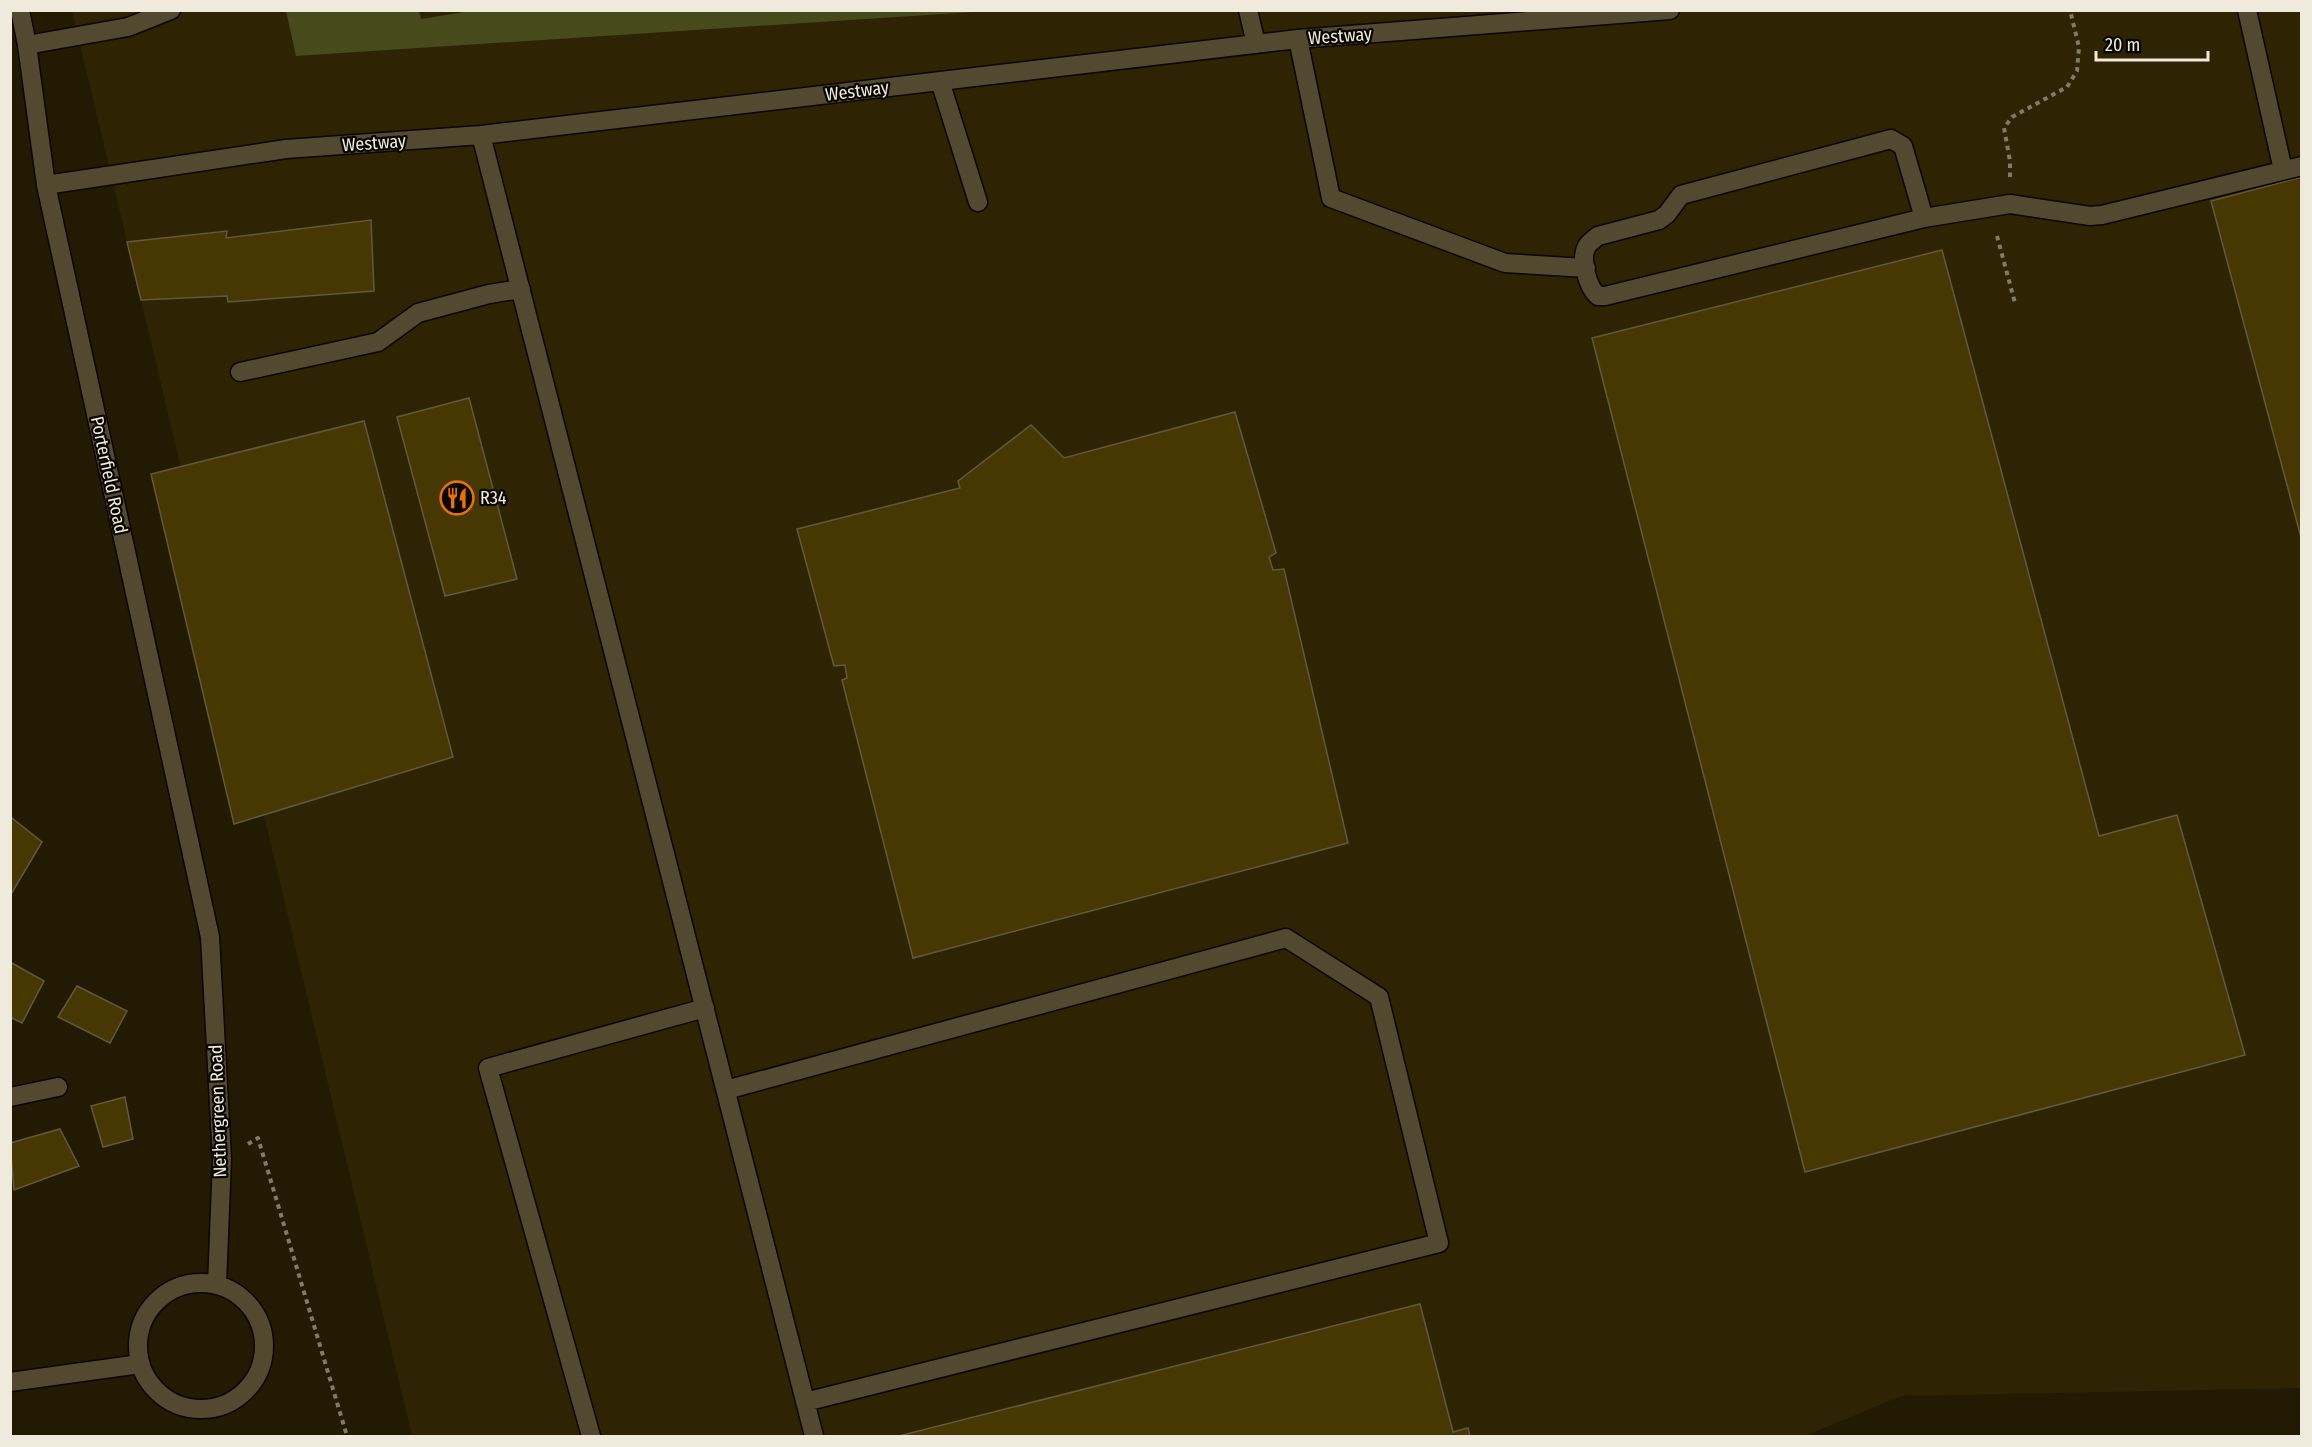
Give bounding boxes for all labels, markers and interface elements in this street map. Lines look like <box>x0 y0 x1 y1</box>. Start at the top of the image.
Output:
street label: Westway <box>1307 23 1373 49</box>
scale bar <box>2096 24 2208 62</box>
text: 20 m <box>2105 34 2140 56</box>
street label: Westway <box>824 76 890 106</box>
street label: Westway <box>341 130 407 156</box>
street label: Porterfield Road <box>86 414 132 536</box>
restaurant icon: R34 <box>439 480 475 516</box>
place label: R34 <box>480 487 507 509</box>
street label: Nethergreen Road <box>205 1044 231 1178</box>

